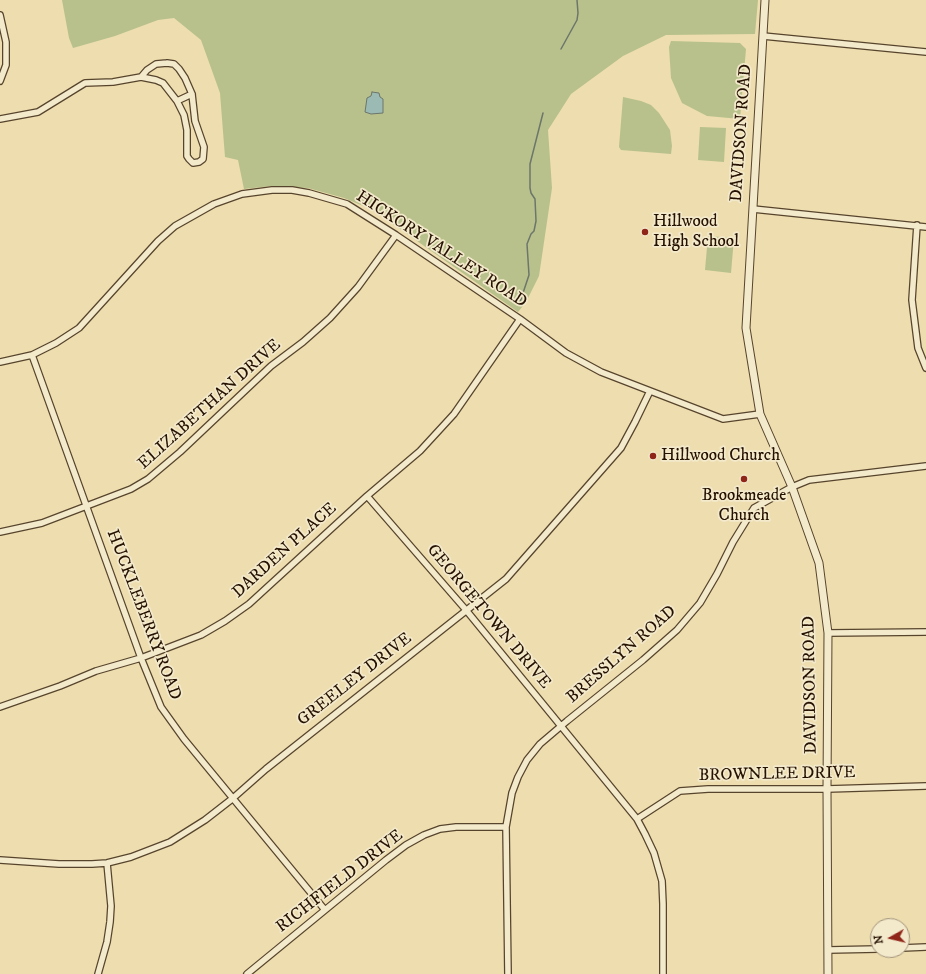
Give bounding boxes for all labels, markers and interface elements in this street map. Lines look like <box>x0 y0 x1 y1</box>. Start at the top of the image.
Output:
street label: DAVIDSON ROAD <box>727 63 757 203</box>
street label: HICKORY VALLEY ROAD <box>352 187 530 313</box>
place label: Hillwood High School <box>653 212 739 252</box>
marker: Hillwood High School <box>640 227 650 237</box>
street label: ELIZABETHAN DRIVE <box>134 336 286 474</box>
place label: Hillwood Church <box>661 446 780 466</box>
marker: Hillwood Church <box>648 451 658 461</box>
marker: Brookmeade Church <box>739 474 749 484</box>
place label: Brookmeade Church <box>702 486 786 526</box>
street label: DARDEN PLACE <box>229 499 341 603</box>
street label: HUCKLEBERRY ROAD <box>101 527 185 703</box>
street label: GEORGETOWN DRIVE <box>422 541 554 693</box>
street label: BRESSLYN ROAD <box>563 602 681 708</box>
street label: DAVIDSON ROAD <box>800 616 822 754</box>
street label: GREELEY DRIVE <box>294 629 416 731</box>
street label: BROWNLEE DRIVE <box>698 763 856 787</box>
street label: RICHFIELD DRIVE <box>273 826 407 938</box>
north arrow <box>870 918 910 958</box>
text: N <box>872 934 887 945</box>

